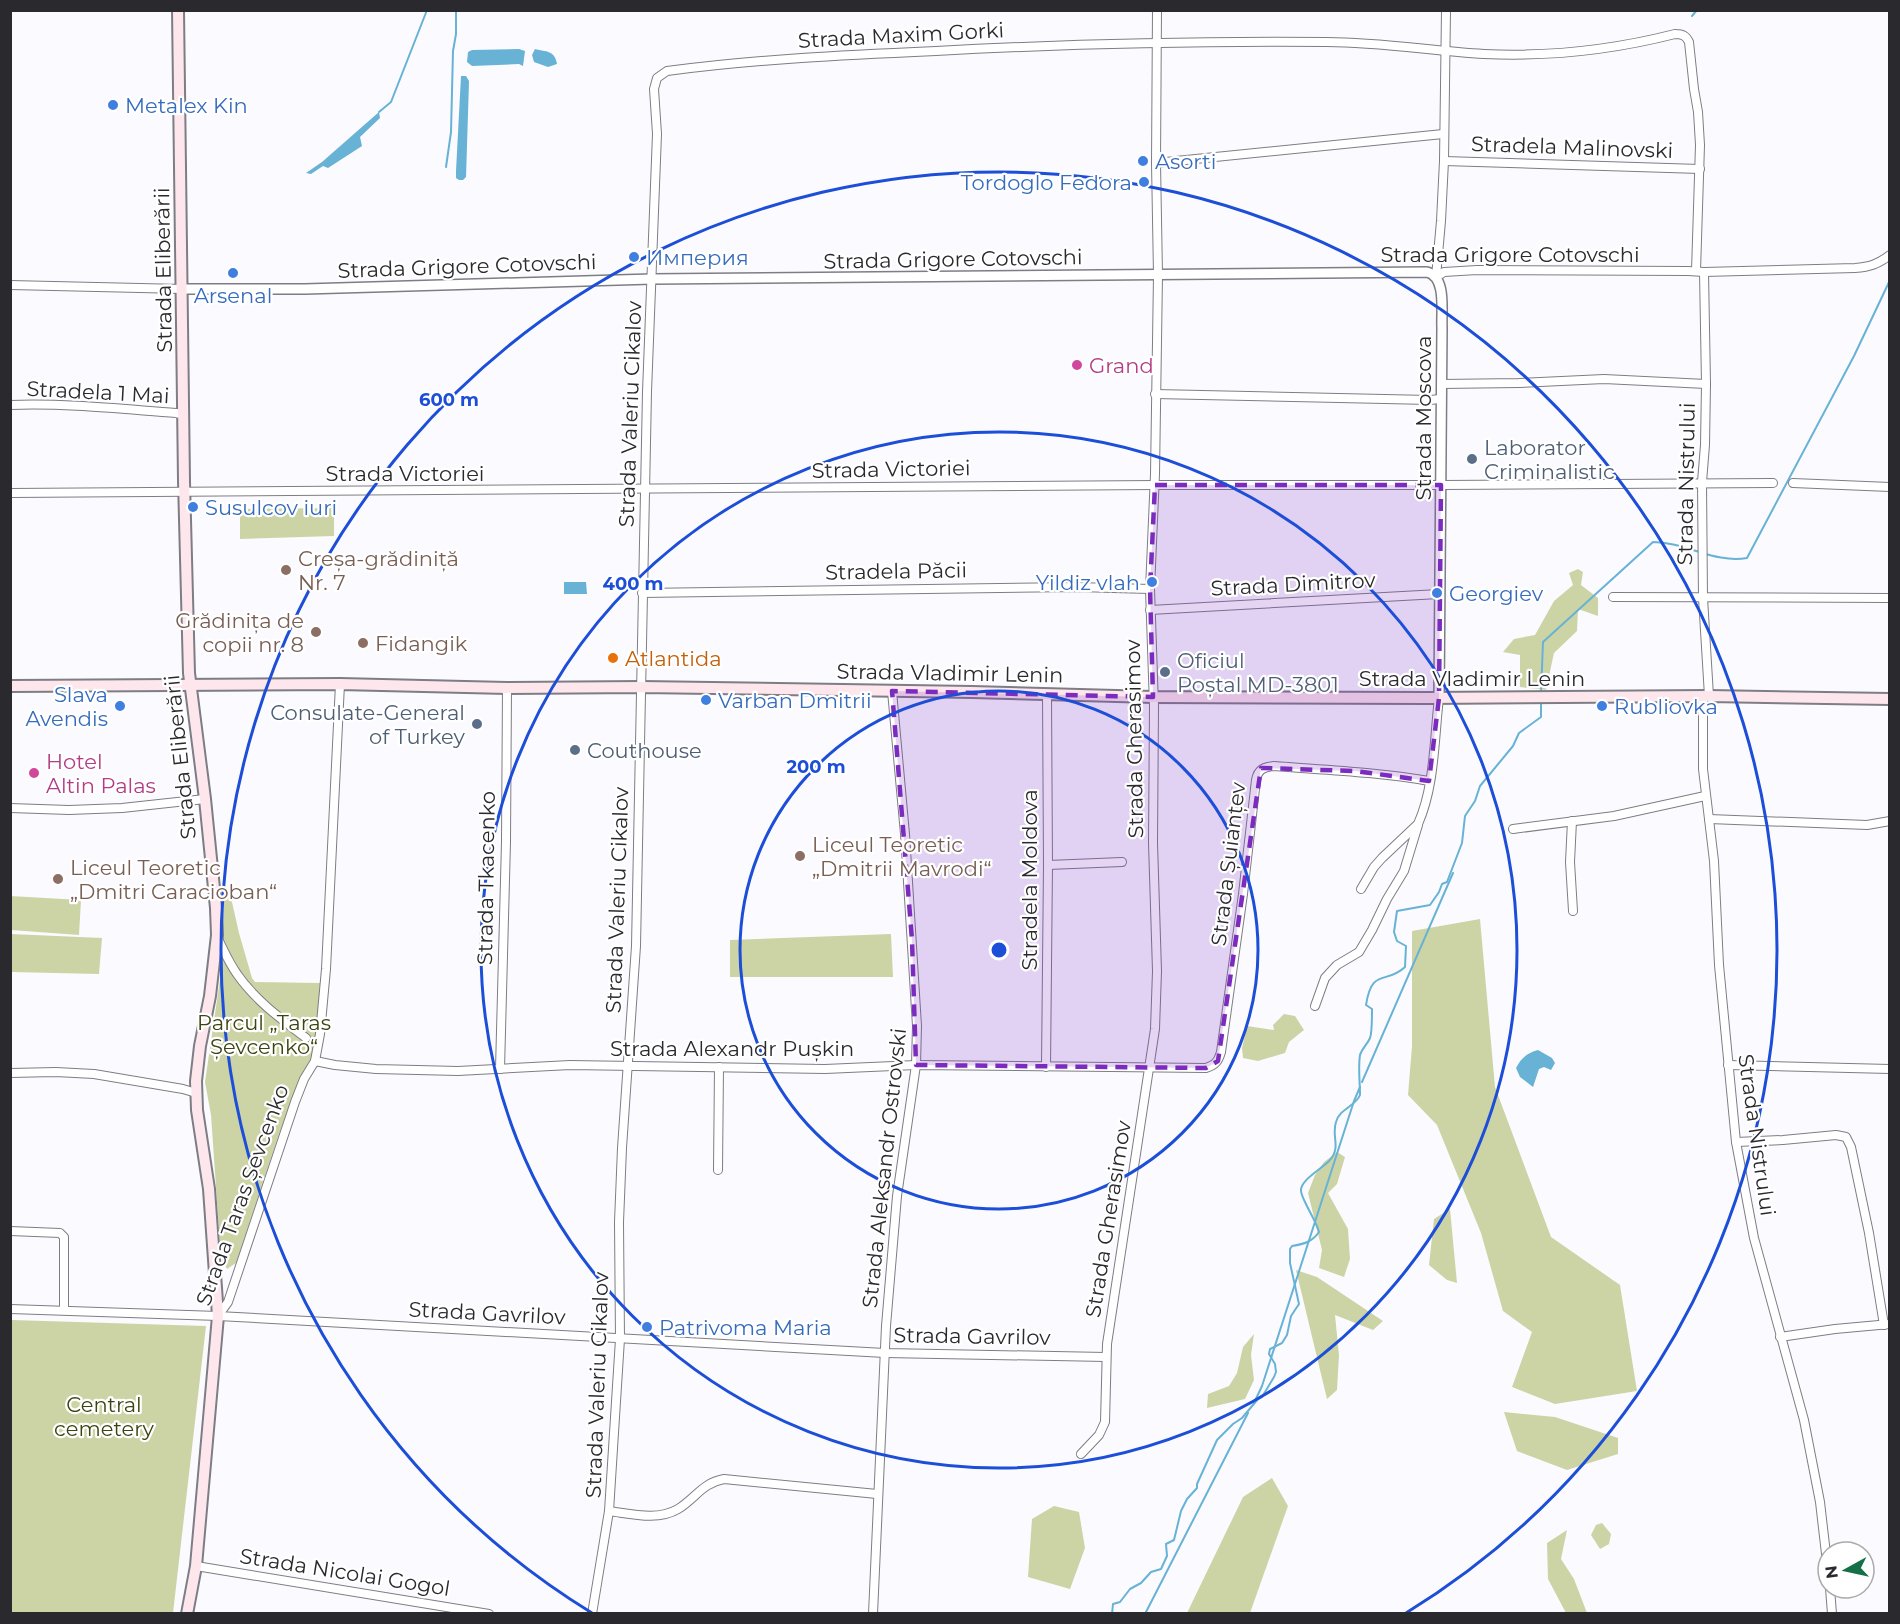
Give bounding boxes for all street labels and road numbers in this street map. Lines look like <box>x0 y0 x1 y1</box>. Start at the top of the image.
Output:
street label: Strada Maxim Gorki <box>797 17 1005 53</box>
street label: Stradela Malinovski <box>1470 131 1674 163</box>
street label: Strada Eliberării <box>149 187 177 353</box>
street label: Strada Grigore Cotovschi <box>1380 242 1640 267</box>
street label: Strada Grigore Cotovschi <box>823 244 1083 274</box>
street label: Strada Grigore Cotovschi <box>337 249 597 283</box>
street label: Strada Valeriu Cikalov <box>614 300 646 528</box>
street label: Strada Moscova <box>1411 336 1436 500</box>
street label: Stradela 1 Mai <box>26 376 170 408</box>
street label: Strada Nistrului <box>1672 402 1700 566</box>
street label: Strada Victoriei <box>811 455 971 483</box>
street label: Strada Victoriei <box>326 461 484 486</box>
street label: Stradela Păcii <box>825 557 967 585</box>
street label: Strada Dimitrov <box>1210 567 1377 601</box>
street label: Strada Gherasimov <box>1120 639 1148 839</box>
street label: Strada Vladimir Lenin <box>837 659 1063 687</box>
street label: Strada Vladimir Lenin <box>1359 666 1585 691</box>
street label: Strada Eliberării <box>159 673 201 841</box>
street label: Strada Șuianțev <box>1206 780 1252 947</box>
street label: Strada Valeriu Cikalov <box>601 786 633 1014</box>
street label: Stradela Moldova <box>1017 789 1042 971</box>
street label: Strada Tkacenko <box>472 791 500 965</box>
street label: Strada Aleksandr Ostrovski <box>857 1027 911 1309</box>
street label: Strada Alexandr Pușkin <box>610 1036 854 1062</box>
street label: Strada Nistrului <box>1733 1053 1781 1217</box>
street label: Strada Taras Șevcenko <box>190 1081 295 1309</box>
street label: Strada Gherasimov <box>1080 1118 1136 1319</box>
street label: Strada Valeriu Cikalov <box>581 1271 613 1499</box>
street label: Strada Gavrilov <box>408 1296 567 1330</box>
street label: Strada Gavrilov <box>893 1322 1051 1350</box>
street label: Strada Nicolai Gogol <box>238 1543 452 1601</box>

